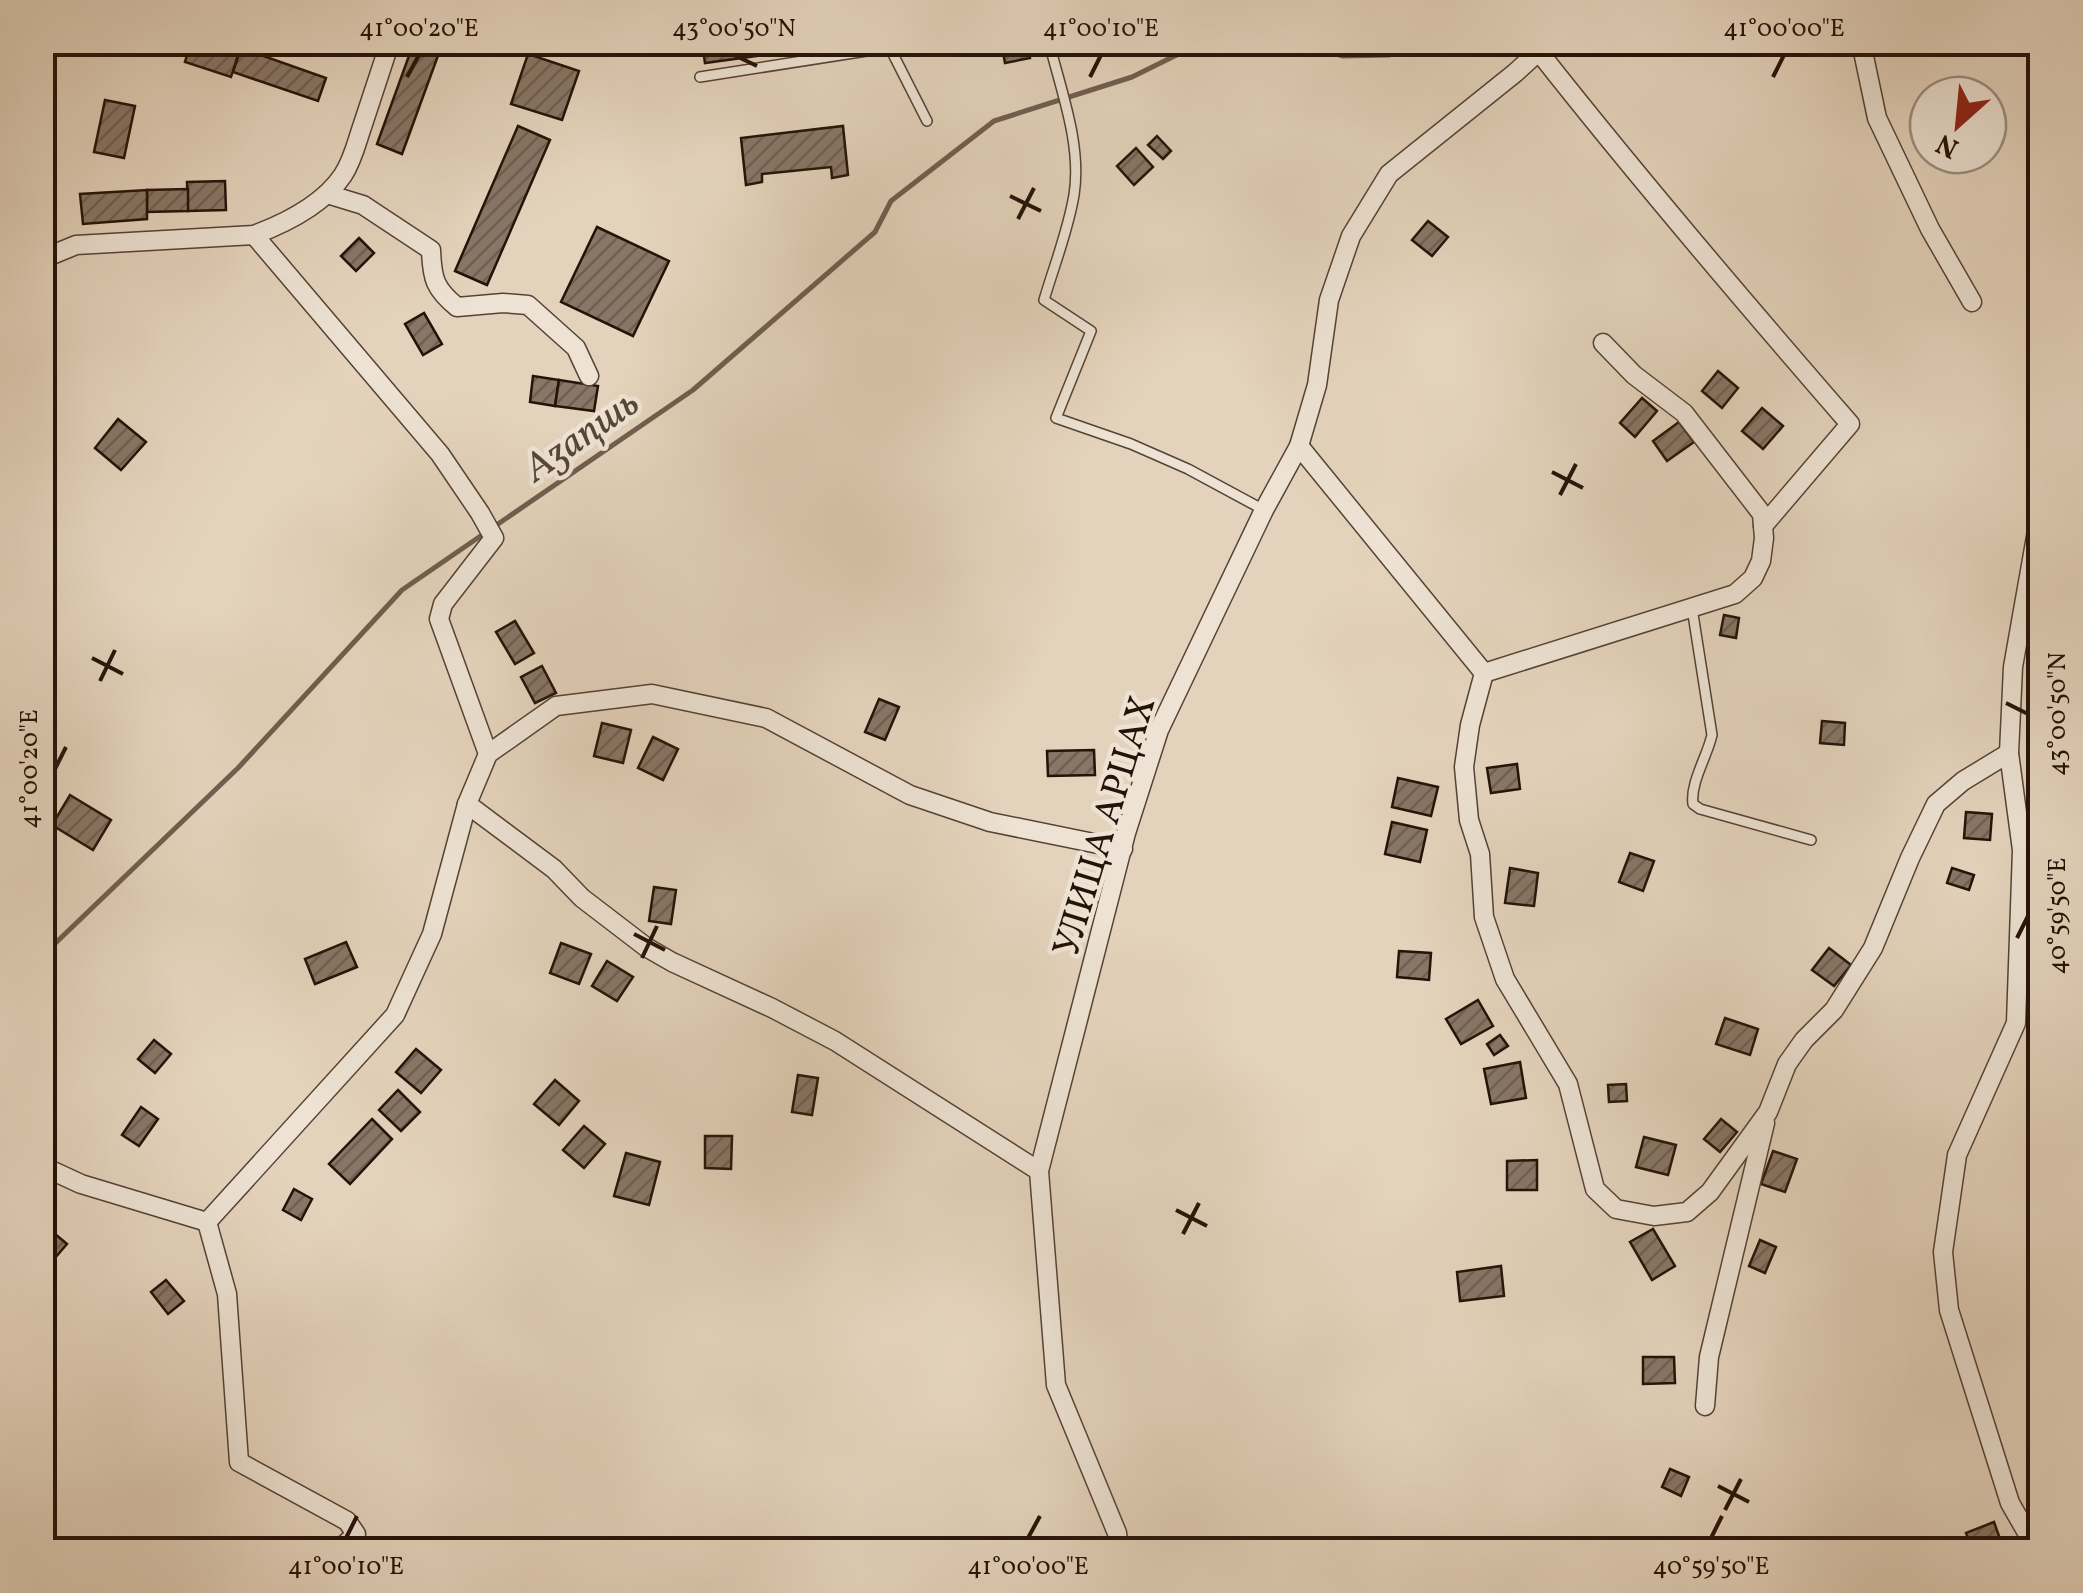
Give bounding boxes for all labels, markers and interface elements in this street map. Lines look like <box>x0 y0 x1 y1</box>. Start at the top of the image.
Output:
text: 41°00'20"E <box>359 12 479 47</box>
text: 43°00'50"N <box>672 12 796 47</box>
text: 41°00'10"E <box>1043 12 1159 47</box>
text: 41°00'00"E <box>1723 12 1845 47</box>
north arrow <box>1908 75 2008 175</box>
text: N <box>1930 123 1966 167</box>
water label: Аӡаԥшь <box>511 377 651 499</box>
text: 43°00'50"N <box>2041 652 2076 776</box>
street label: УЛИЦА АРЦАХ <box>1042 690 1171 964</box>
text: 41°00'20"E <box>13 709 48 829</box>
text: 40°59'50"E <box>2041 858 2076 974</box>
text: 41°00'10"E <box>288 1550 404 1585</box>
text: 41°00'00"E <box>967 1550 1089 1585</box>
text: 40°59'50"E <box>1653 1550 1769 1585</box>

